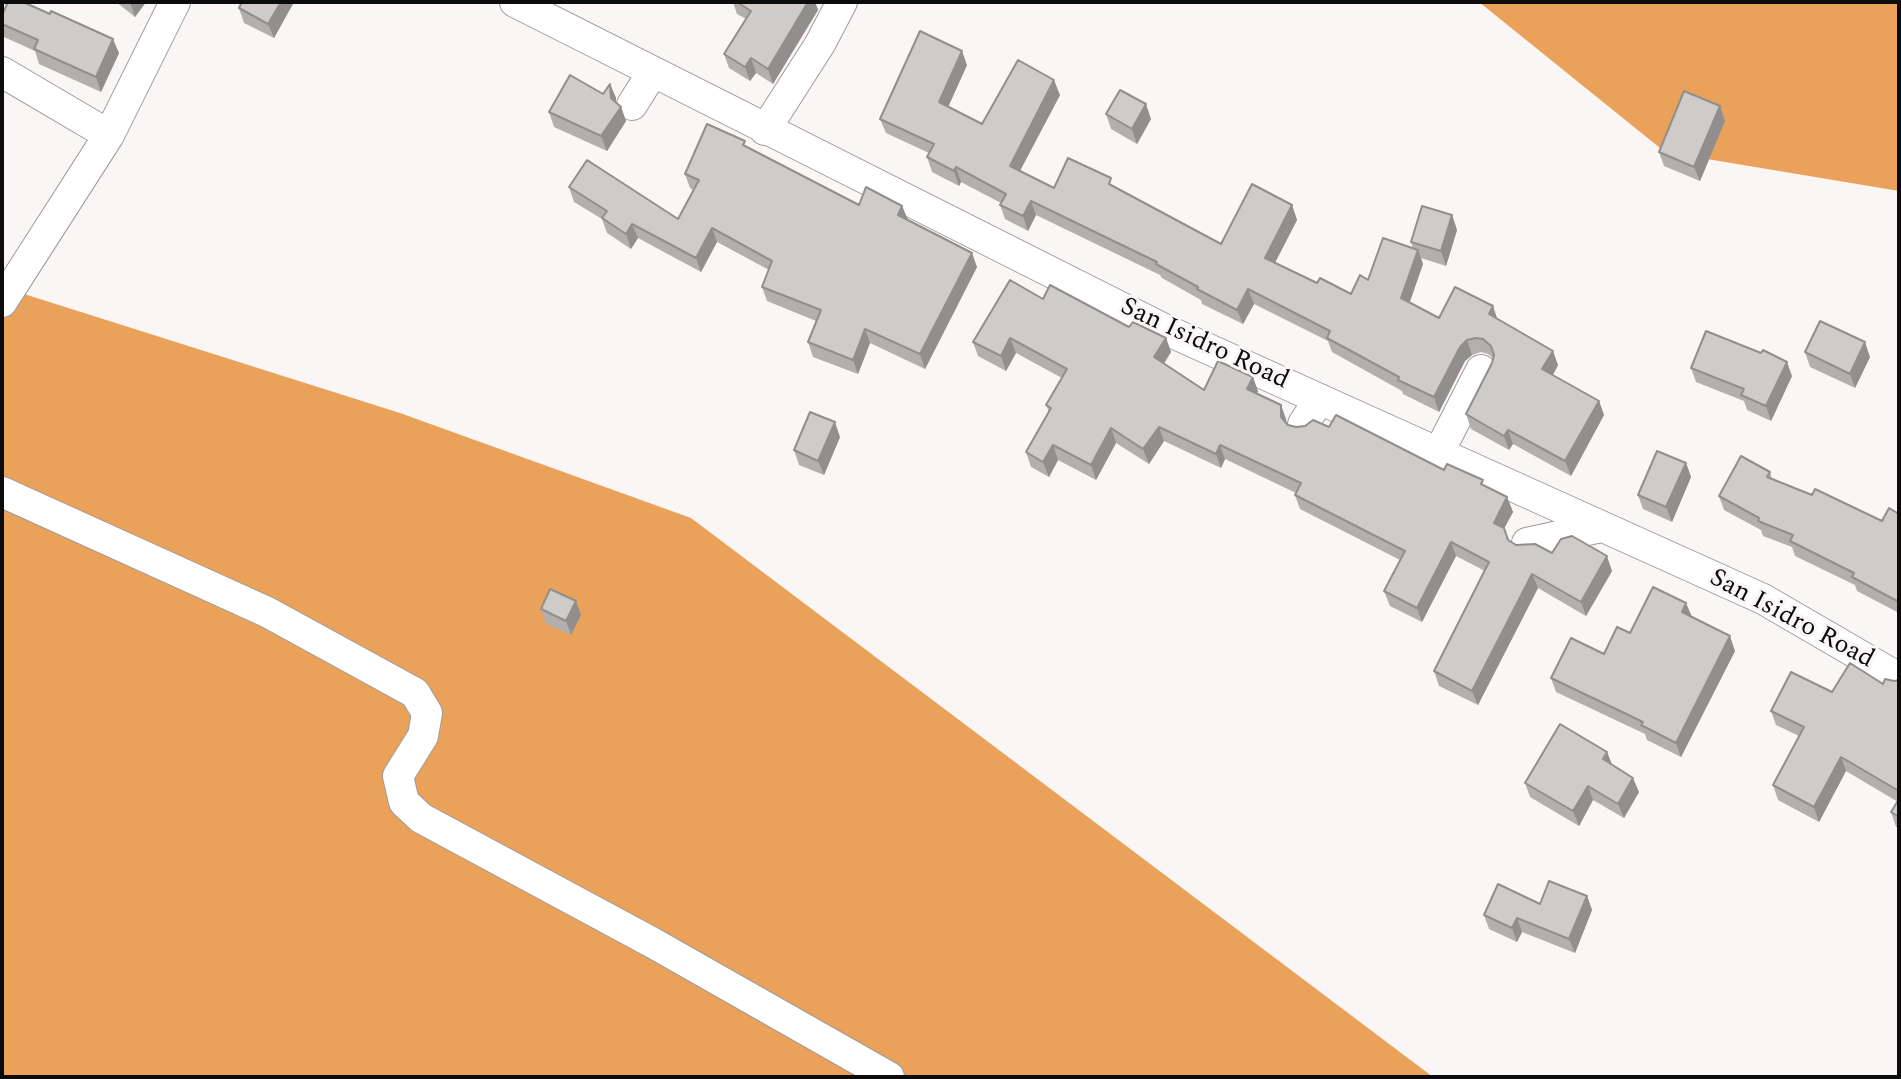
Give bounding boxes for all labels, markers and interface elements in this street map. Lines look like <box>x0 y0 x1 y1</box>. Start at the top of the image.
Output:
street label: San Isidro Road <box>1115 292 1293 398</box>
street label: San Isidro Road <box>1703 563 1879 677</box>

